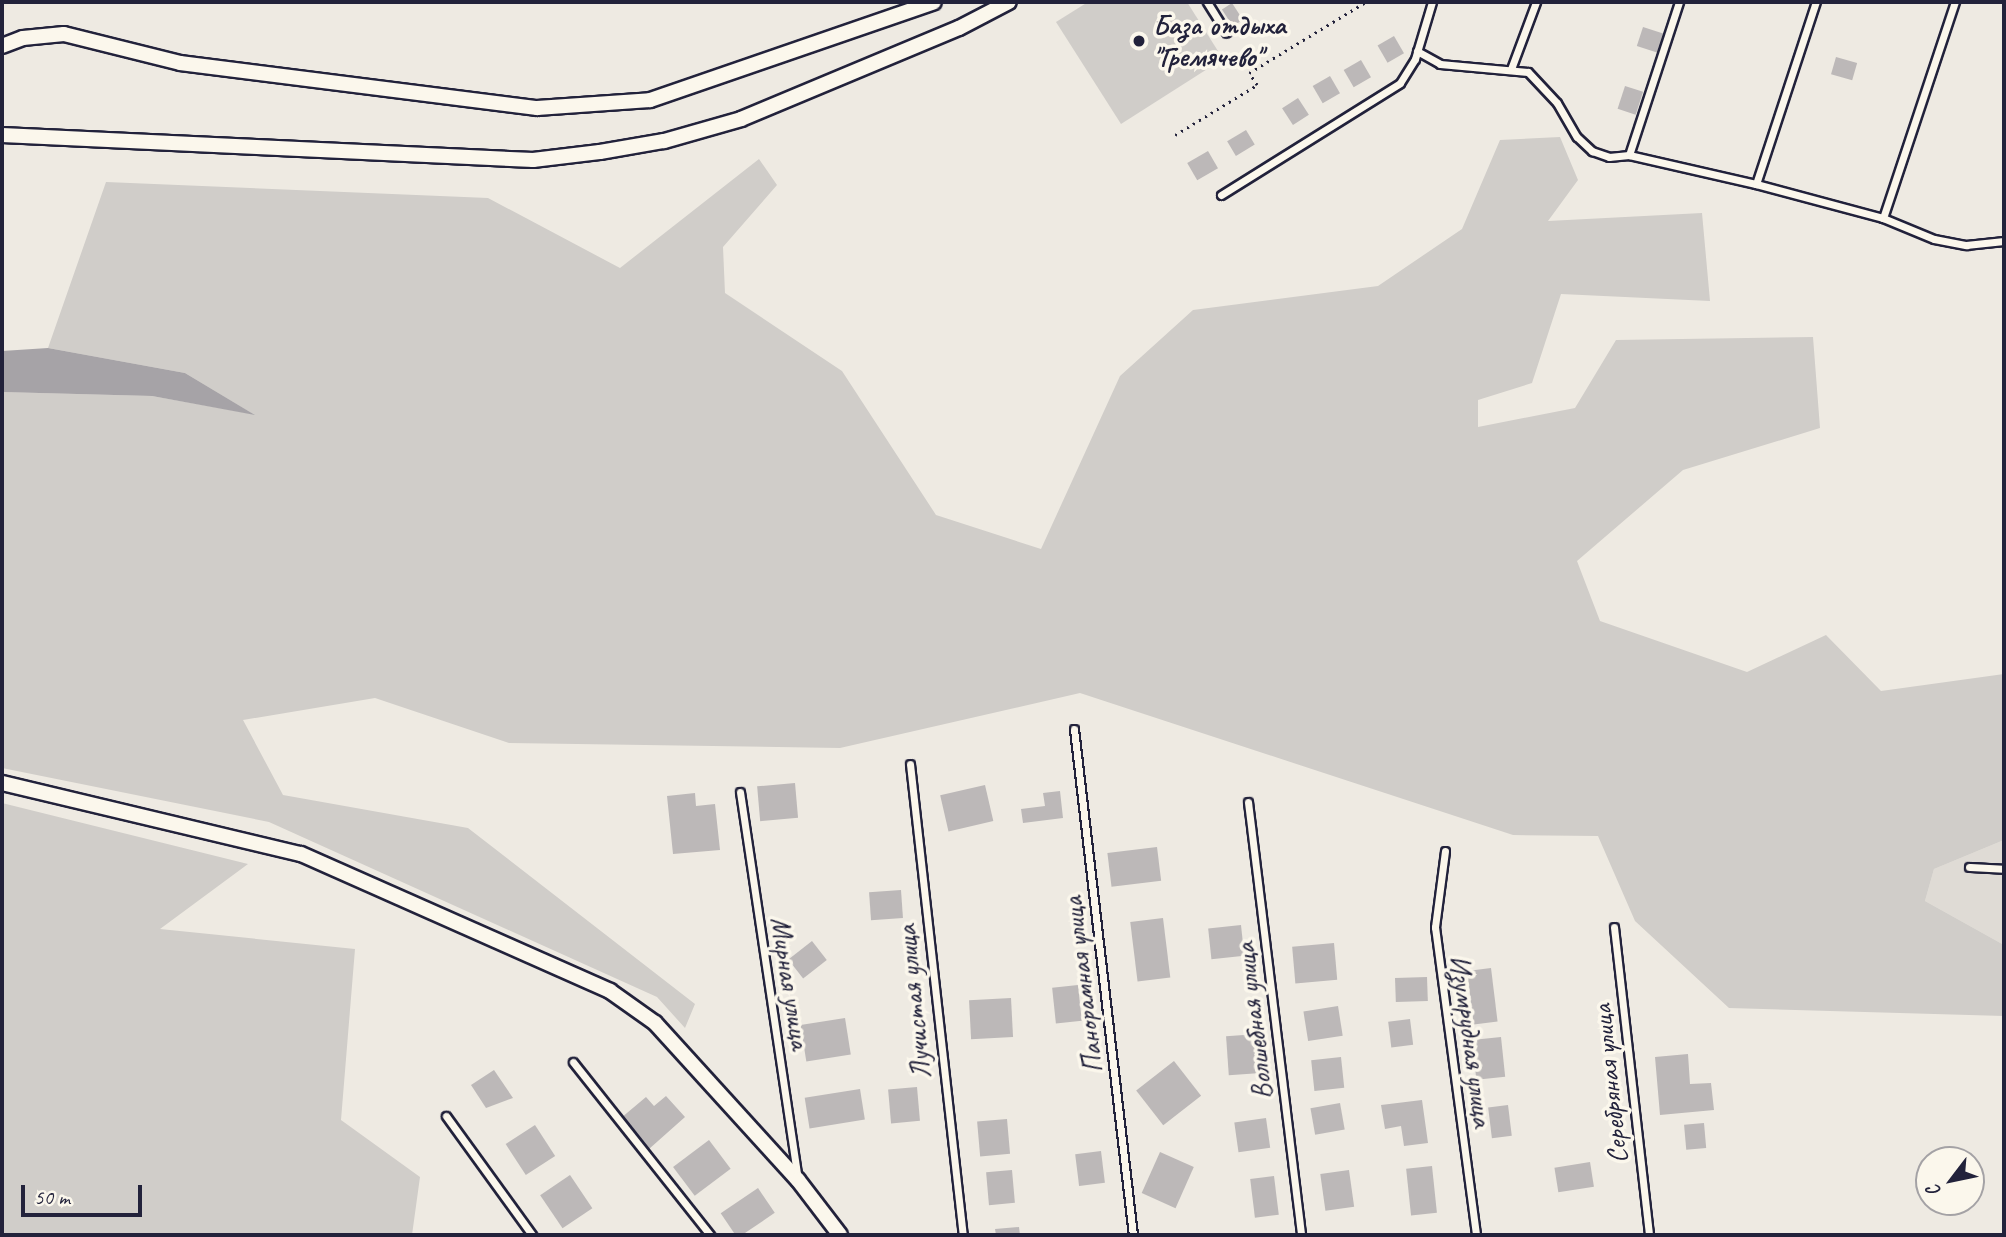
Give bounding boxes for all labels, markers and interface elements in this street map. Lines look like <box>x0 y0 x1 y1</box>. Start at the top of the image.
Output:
place label: База отдыха "Гремячево" <box>1153 8 1281 74</box>
marker: База отдыха "Гремячево" <box>1131 33 1147 49</box>
street label: Панорамная улица <box>1055 893 1111 1077</box>
street label: Мирная улица <box>763 914 817 1052</box>
street label: Лучистая улица <box>889 923 939 1081</box>
street label: Волшебная улица <box>1228 939 1280 1103</box>
street label: Изумрудная улица <box>1442 952 1500 1130</box>
street label: Серебряная улица <box>1585 1001 1635 1167</box>
north arrow <box>1915 1146 1985 1216</box>
scale bar <box>24 1170 145 1214</box>
text: С <box>1921 1181 1947 1201</box>
text: 50 m <box>34 1184 70 1210</box>

